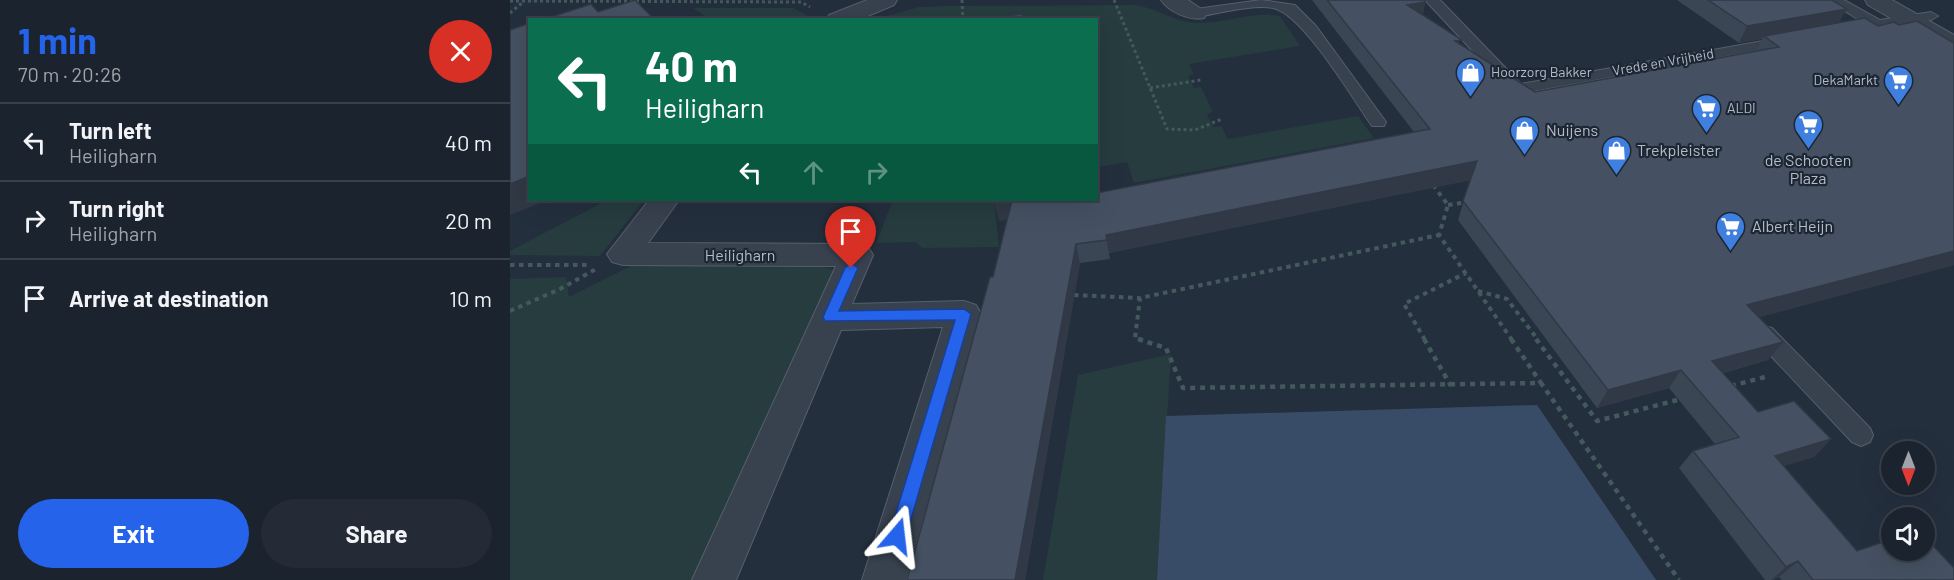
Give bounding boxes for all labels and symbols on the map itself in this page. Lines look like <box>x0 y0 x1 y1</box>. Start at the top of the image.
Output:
street label: Vrede en Vrijheid <box>1611 44 1715 79</box>
shop icon: Hoorzorg Bakker <box>1454 56 1486 98</box>
place label: Hoorzorg Bakker <box>1491 63 1592 80</box>
supermarket icon: DekaMarkt <box>1883 64 1915 106</box>
place label: DekaMarkt <box>1813 71 1878 88</box>
supermarket icon: ALDI <box>1690 92 1722 134</box>
place label: ALDI <box>1727 99 1756 116</box>
supermarket icon: de Schooten Plaza <box>1792 108 1824 150</box>
shop icon: Nuijens <box>1509 114 1541 156</box>
place label: Nuijens <box>1546 120 1598 139</box>
shop icon: Trekpleister <box>1600 134 1632 176</box>
place label: Trekpleister <box>1637 140 1720 159</box>
place label: de Schooten Plaza <box>1765 150 1851 187</box>
pin <box>825 206 876 268</box>
supermarket icon: Albert Heijn <box>1715 210 1747 252</box>
place label: Albert Heijn <box>1752 216 1833 235</box>
street label: Heiligharn <box>705 245 775 264</box>
north arrow <box>1881 441 1935 495</box>
position arrow <box>865 504 929 568</box>

